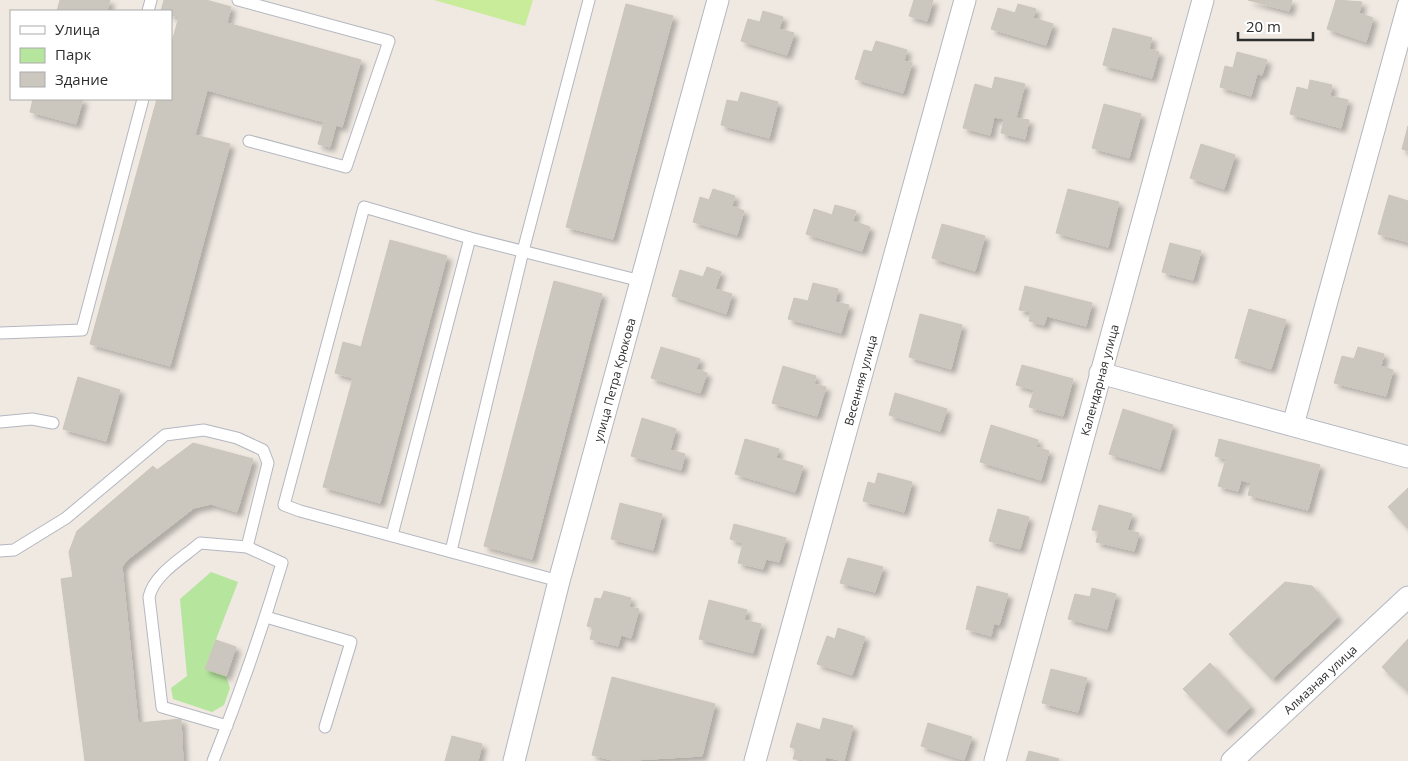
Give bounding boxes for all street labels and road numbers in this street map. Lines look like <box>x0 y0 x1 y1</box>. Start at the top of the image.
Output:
street label: улица Петра Крюкова <box>589 316 639 444</box>
street label: Календарная улица <box>1076 322 1122 438</box>
street label: Весенняя улица <box>839 333 881 427</box>
street label: Алмазная улица <box>1279 641 1360 718</box>

